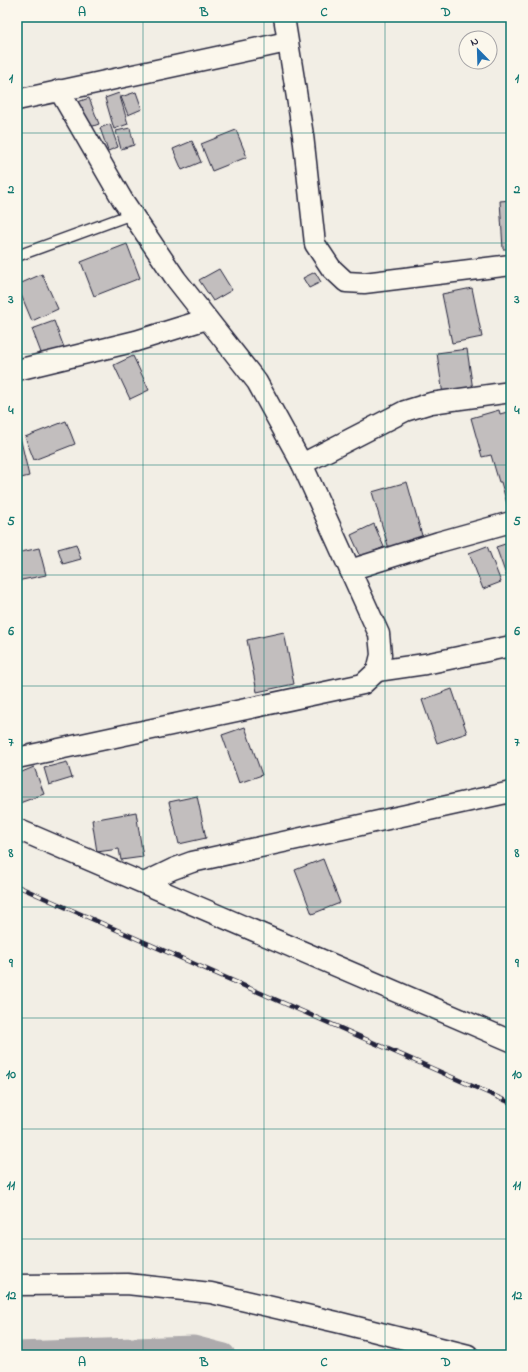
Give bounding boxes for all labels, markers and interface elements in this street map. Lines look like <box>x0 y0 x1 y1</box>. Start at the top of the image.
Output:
text: A <box>78 3 86 22</box>
text: B <box>199 3 209 22</box>
text: C <box>320 3 328 22</box>
text: D <box>440 3 451 22</box>
north arrow <box>458 30 498 70</box>
text: N <box>468 33 481 51</box>
text: 1 <box>9 69 14 88</box>
text: 1 <box>515 69 520 88</box>
text: 2 <box>7 180 15 199</box>
text: 2 <box>513 180 521 199</box>
text: 3 <box>7 290 14 309</box>
text: 3 <box>513 290 520 309</box>
text: 4 <box>7 401 14 420</box>
text: 4 <box>513 401 520 420</box>
text: 5 <box>7 512 15 531</box>
text: 5 <box>513 512 521 531</box>
text: 6 <box>7 622 14 641</box>
text: 6 <box>513 622 520 641</box>
text: 7 <box>8 733 14 752</box>
text: 7 <box>514 733 520 752</box>
text: 8 <box>8 844 14 863</box>
text: 8 <box>514 844 520 863</box>
text: 9 <box>8 954 14 973</box>
text: 9 <box>514 954 520 973</box>
text: 10 <box>6 1065 16 1084</box>
text: 10 <box>512 1065 522 1084</box>
text: 11 <box>7 1176 16 1195</box>
text: 11 <box>513 1176 522 1195</box>
text: 12 <box>6 1286 17 1305</box>
text: 12 <box>512 1286 523 1305</box>
text: A <box>78 1353 86 1372</box>
text: B <box>199 1353 209 1372</box>
text: C <box>320 1353 328 1372</box>
text: D <box>440 1353 451 1372</box>

